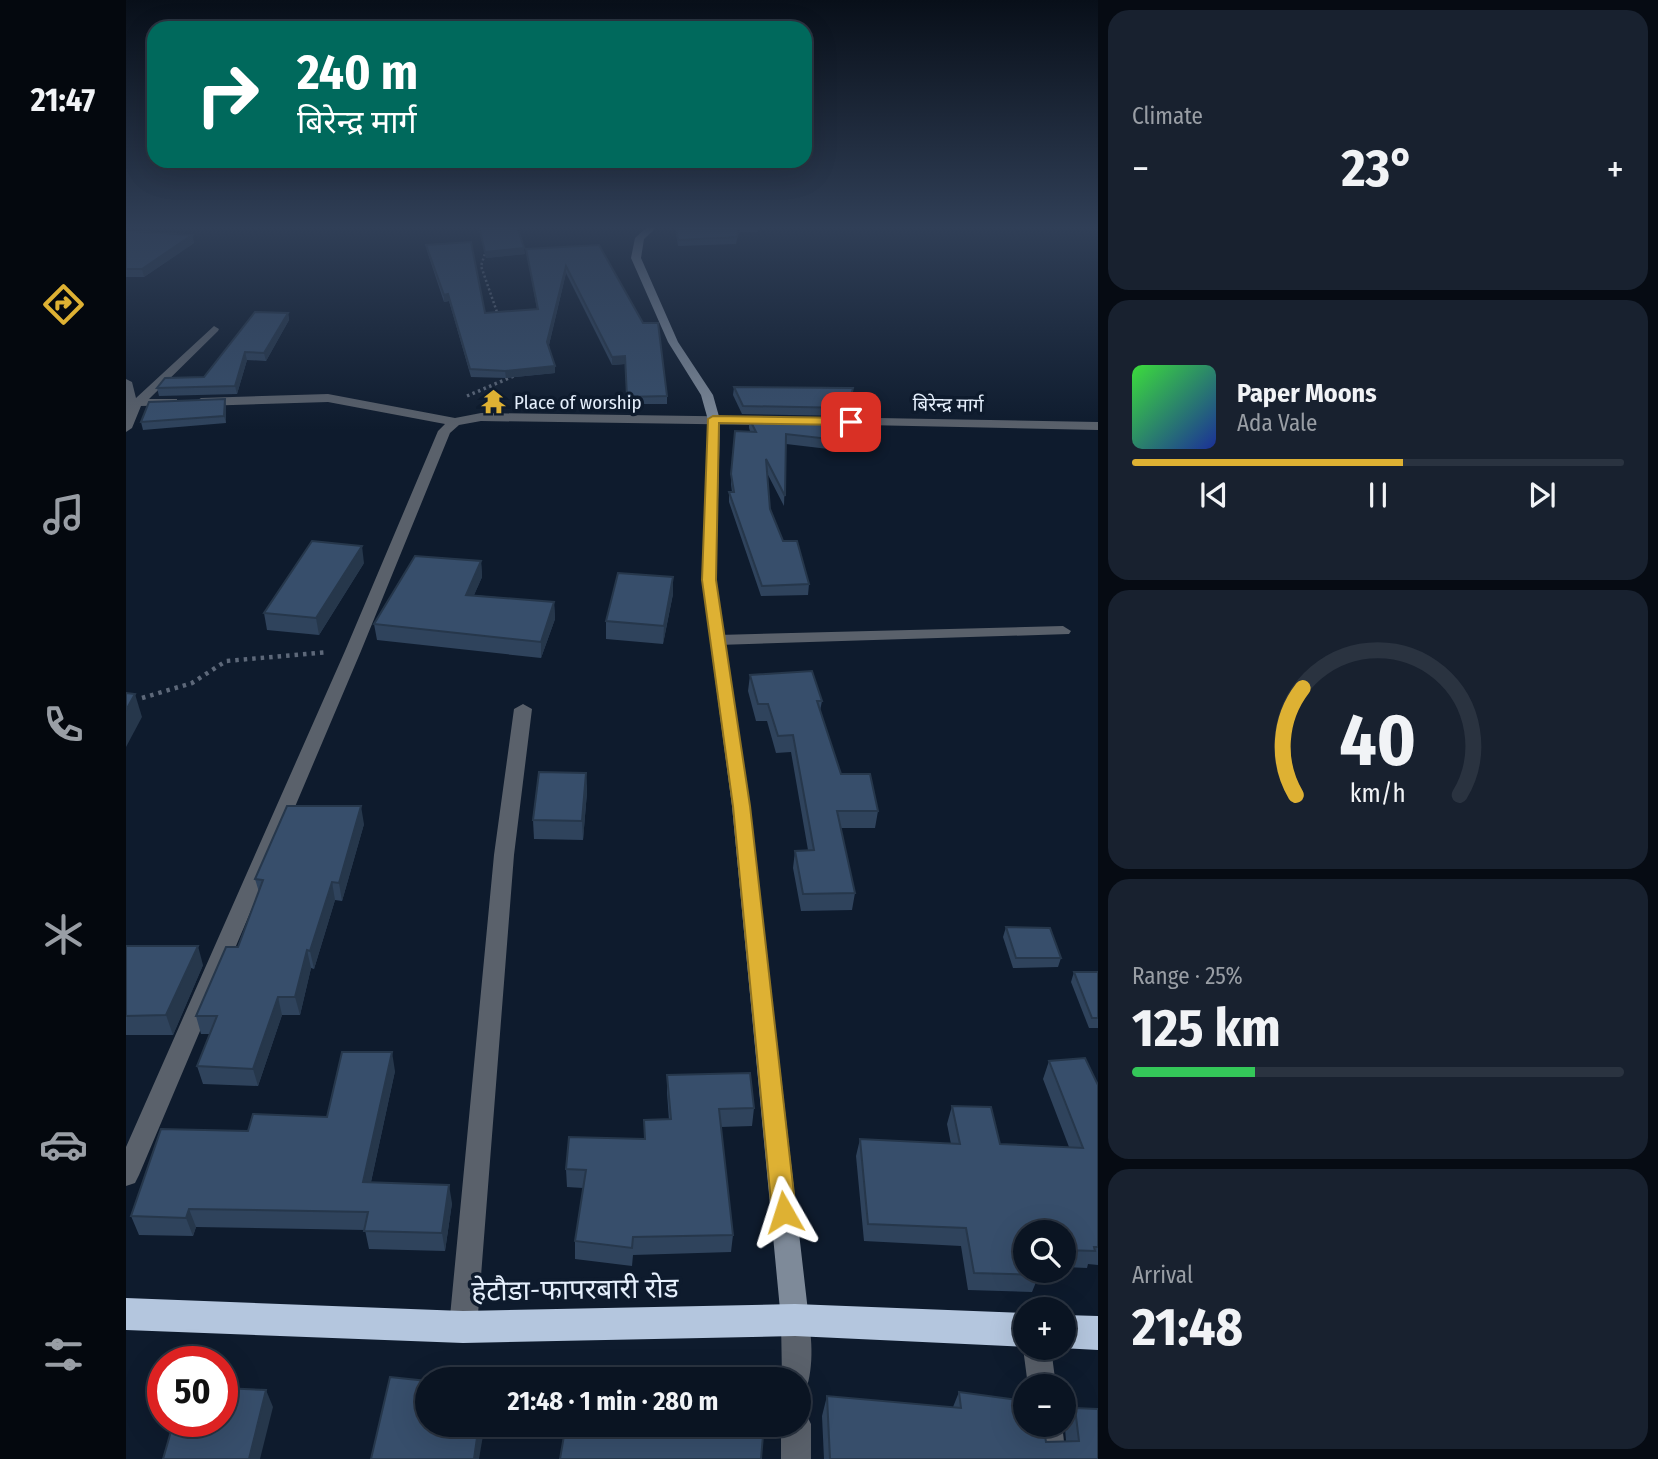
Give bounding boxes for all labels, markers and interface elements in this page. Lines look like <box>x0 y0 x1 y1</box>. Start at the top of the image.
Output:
text: 240 m <box>297 43 418 102</box>
icon: right <box>182 49 273 140</box>
text: 21:47 <box>31 81 95 119</box>
text: Climate <box>1132 102 1203 130</box>
text: बिरेन्द्र मार्ग <box>297 103 417 141</box>
text: 23° <box>1341 137 1414 200</box>
text: − <box>1132 146 1149 192</box>
text: + <box>1607 146 1624 192</box>
icon: directions <box>39 280 88 329</box>
text: Paper Moons <box>1237 378 1377 409</box>
temple icon: Place of worship <box>480 388 508 416</box>
place label: Place of worship <box>514 391 642 414</box>
pin <box>821 392 881 452</box>
street label: बिरेन्द्र मार्ग <box>912 392 985 417</box>
icon: arrive <box>832 403 870 441</box>
text: Ada Vale <box>1237 409 1317 437</box>
icon: previous <box>1195 476 1233 514</box>
icon: pause <box>1359 476 1397 514</box>
icon: next <box>1523 476 1561 514</box>
icon: music <box>39 490 88 539</box>
text: 40 <box>1339 698 1417 785</box>
icon: phone <box>39 700 88 749</box>
text: km/h <box>1350 779 1406 809</box>
icon: climate <box>39 910 88 959</box>
text: Range · 25% <box>1132 962 1243 990</box>
text: 125 km <box>1132 997 1281 1060</box>
icon: car <box>39 1120 88 1169</box>
position arrow <box>747 1175 821 1249</box>
map controls <box>1013 1220 1076 1437</box>
button: search <box>1013 1220 1076 1283</box>
text: Arrival <box>1132 1261 1193 1289</box>
street label: हेटौडा-फापरबारी रोड <box>471 1271 680 1308</box>
text: 21:48 <box>1132 1296 1243 1359</box>
button: + <box>1013 1297 1076 1360</box>
icon: filters <box>39 1330 88 1379</box>
speed limit sign: 50 <box>147 1346 238 1437</box>
button: − <box>1013 1374 1076 1437</box>
text: 21:48 · 1 min · 280 m <box>508 1386 718 1417</box>

